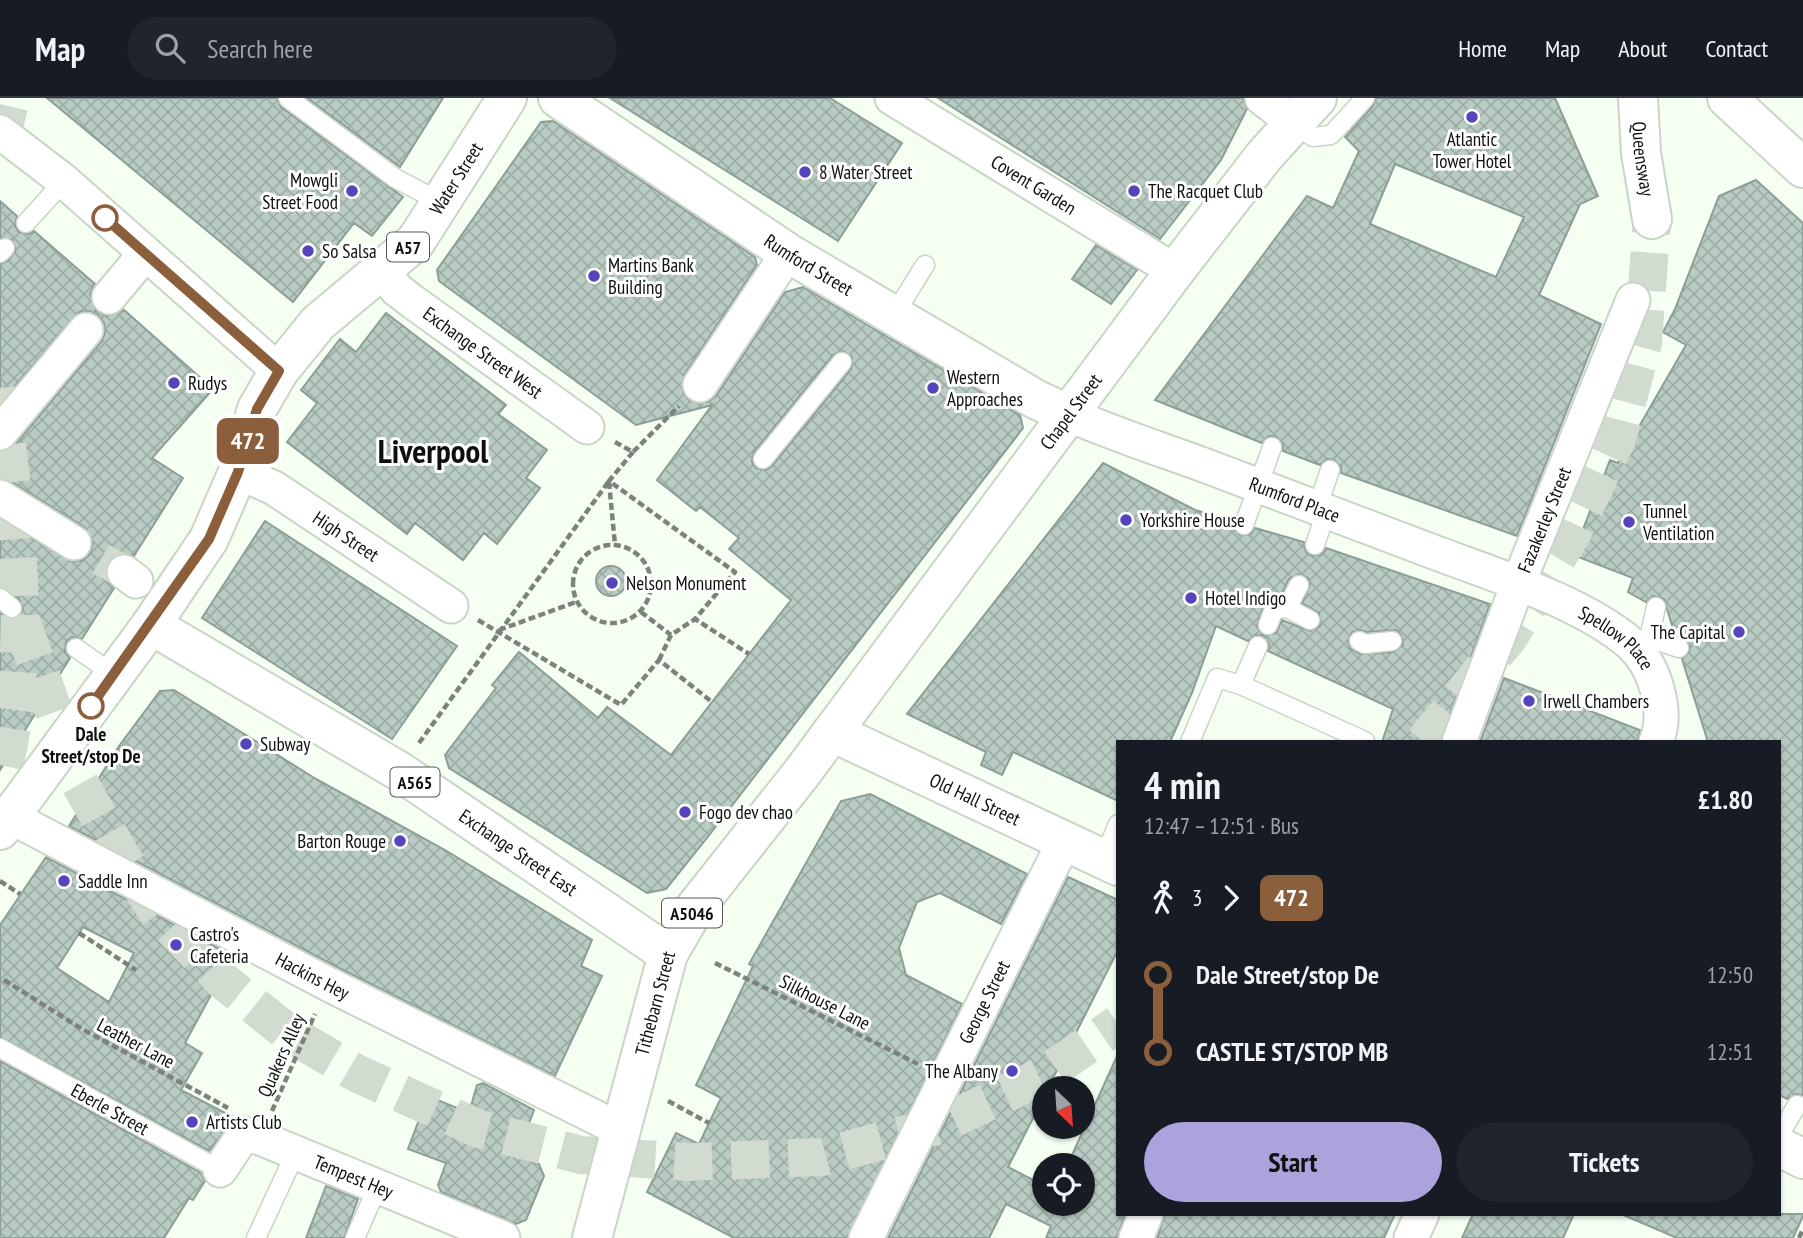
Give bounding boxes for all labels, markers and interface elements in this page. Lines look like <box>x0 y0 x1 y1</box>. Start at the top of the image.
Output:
search box <box>127 17 617 80</box>
text: Map <box>35 27 85 70</box>
icon: search <box>151 29 189 67</box>
text: Search here <box>207 32 313 65</box>
text: Home <box>1458 33 1507 64</box>
text: Map <box>1545 33 1580 64</box>
text: About <box>1618 33 1667 64</box>
text: Contact <box>1705 33 1768 64</box>
marker: Atlantic Tower Hotel <box>1464 109 1480 125</box>
street label: Queensway <box>1627 121 1660 199</box>
place label: Atlantic Tower Hotel <box>1433 127 1512 173</box>
street label: Water Street <box>424 137 488 219</box>
street label: Covent Garden <box>987 149 1081 220</box>
place label: 8 Water Street <box>819 160 913 184</box>
marker: 8 Water Street <box>797 164 813 180</box>
place label: Mowgli Street Food <box>262 168 338 214</box>
place label: The Racquet Club <box>1148 179 1263 203</box>
marker: Mowgli Street Food <box>344 183 360 199</box>
marker: The Racquet Club <box>1126 183 1142 199</box>
unlabelled marker <box>92 205 118 231</box>
street label: Rumford Street <box>760 228 858 301</box>
road number: A57 <box>387 232 429 262</box>
place label: So Salsa <box>322 239 377 263</box>
marker: So Salsa <box>300 243 316 259</box>
place label: Martins Bank Building <box>608 253 694 299</box>
marker: Martins Bank Building <box>586 268 602 284</box>
street label: Exchange Street West <box>418 301 548 404</box>
place label: Western Approaches <box>947 365 1023 411</box>
street label: Chapel Street <box>1034 368 1107 454</box>
place label: Rudys <box>188 371 227 395</box>
marker: Rudys <box>166 375 182 391</box>
marker: Western Approaches <box>925 380 941 396</box>
line badge: 472 <box>208 418 288 464</box>
text: 472 <box>231 425 265 456</box>
district label: Liverpool <box>378 429 489 472</box>
street label: Fazakerley Street <box>1512 463 1576 576</box>
street label: Rumford Place <box>1246 471 1343 527</box>
place label: Tunnel Ventilation <box>1642 499 1714 545</box>
street label: High Street <box>308 505 384 567</box>
place label: Yorkshire House <box>1140 508 1245 532</box>
marker: Yorkshire House <box>1118 512 1134 528</box>
marker: Tunnel Ventilation <box>1621 514 1637 530</box>
place label: Nelson Monument <box>626 571 747 595</box>
marker: Nelson Monument <box>604 575 620 591</box>
place label: Hotel Indigo <box>1205 586 1286 610</box>
marker: Hotel Indigo <box>1183 590 1199 606</box>
street label: Spellow Place <box>1575 600 1659 674</box>
place label: The Capital <box>1651 620 1726 644</box>
marker: The Capital <box>1731 624 1747 640</box>
place label: Irwell Chambers <box>1543 689 1649 713</box>
marker: Dale Street/stop De <box>78 693 104 719</box>
marker: Irwell Chambers <box>1521 693 1537 709</box>
place label: Dale Street/stop De <box>41 722 141 768</box>
place label: Subway <box>260 732 311 756</box>
marker: Subway <box>238 736 254 752</box>
text: 4 min <box>1144 760 1221 809</box>
road number: A565 <box>390 768 440 796</box>
street label: Old Hall Street <box>926 768 1025 831</box>
text: £1.80 <box>1698 783 1753 816</box>
place label: Fogo dev chao <box>699 800 793 824</box>
street label: Exchange Street East <box>455 803 583 901</box>
marker: Fogo dev chao <box>677 804 693 820</box>
text: 12:47 – 12:51 · Bus <box>1144 811 1299 840</box>
place label: Barton Rouge <box>297 829 386 853</box>
marker: Barton Rouge <box>392 833 408 849</box>
place label: Saddle Inn <box>78 869 148 893</box>
marker: Saddle Inn <box>56 873 72 889</box>
icon: walk <box>1144 879 1182 917</box>
icon: forward <box>1212 879 1250 917</box>
text: 472 <box>1274 882 1309 913</box>
text: 3 <box>1192 883 1202 912</box>
road number: A5046 <box>662 898 722 928</box>
place label: Castro's Cafeteria <box>190 922 248 968</box>
marker: Castro's Cafeteria <box>168 937 184 953</box>
street label: Hackins Hey <box>272 947 354 1005</box>
street label: Tithebarn Street <box>629 948 680 1058</box>
street label: George Street <box>953 956 1015 1047</box>
text: Dale Street/stop De <box>1196 958 1379 991</box>
text: 12:50 <box>1707 960 1753 989</box>
street label: Silkhouse Lane <box>776 969 874 1035</box>
street label: Quakers Alley <box>252 1009 310 1101</box>
street label: Leather Lane <box>93 1013 179 1074</box>
text: CASTLE ST/STOP MB <box>1196 1035 1388 1068</box>
text: 12:51 <box>1707 1037 1753 1066</box>
place label: The Albany <box>925 1059 999 1083</box>
marker: The Albany <box>1004 1063 1020 1079</box>
north arrow <box>1032 1076 1096 1139</box>
map controls <box>1032 1076 1095 1216</box>
street label: Eberle Street <box>67 1078 154 1140</box>
place label: Artists Club <box>206 1110 282 1134</box>
marker: Artists Club <box>184 1114 200 1130</box>
button: Start <box>1144 1122 1442 1202</box>
button: Tickets <box>1456 1122 1753 1202</box>
street label: Tempest Hey <box>310 1150 398 1204</box>
button: locate <box>1032 1153 1095 1216</box>

